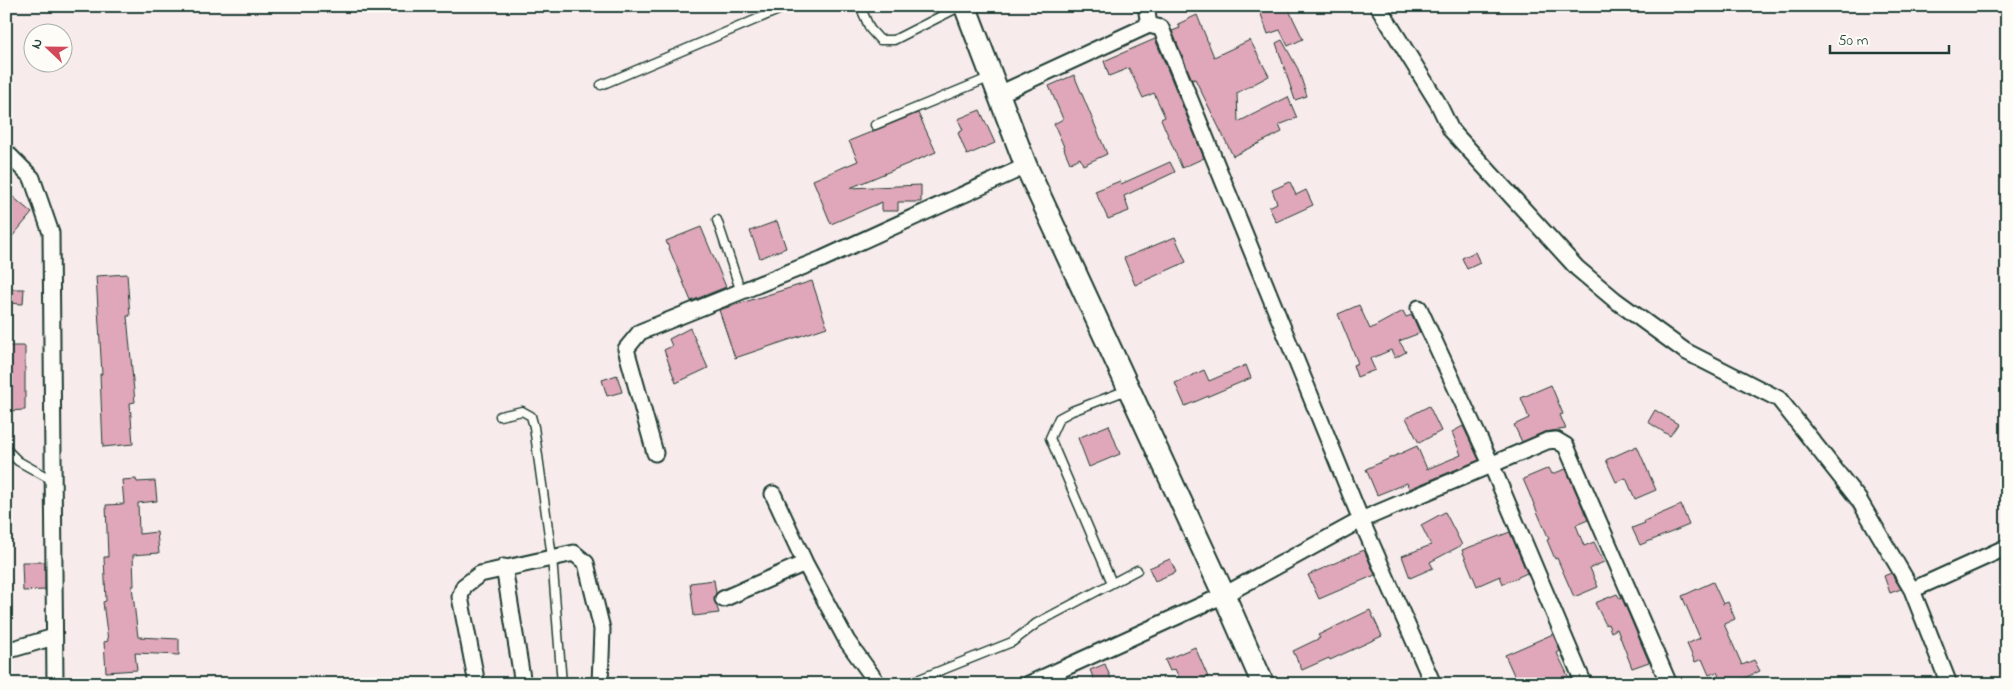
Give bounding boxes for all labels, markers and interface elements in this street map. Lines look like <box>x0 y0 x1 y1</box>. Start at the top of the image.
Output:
north arrow <box>22 22 72 72</box>
scale bar <box>1830 22 1949 54</box>
text: 50 m <box>1838 30 1869 52</box>
text: N <box>26 35 49 52</box>

